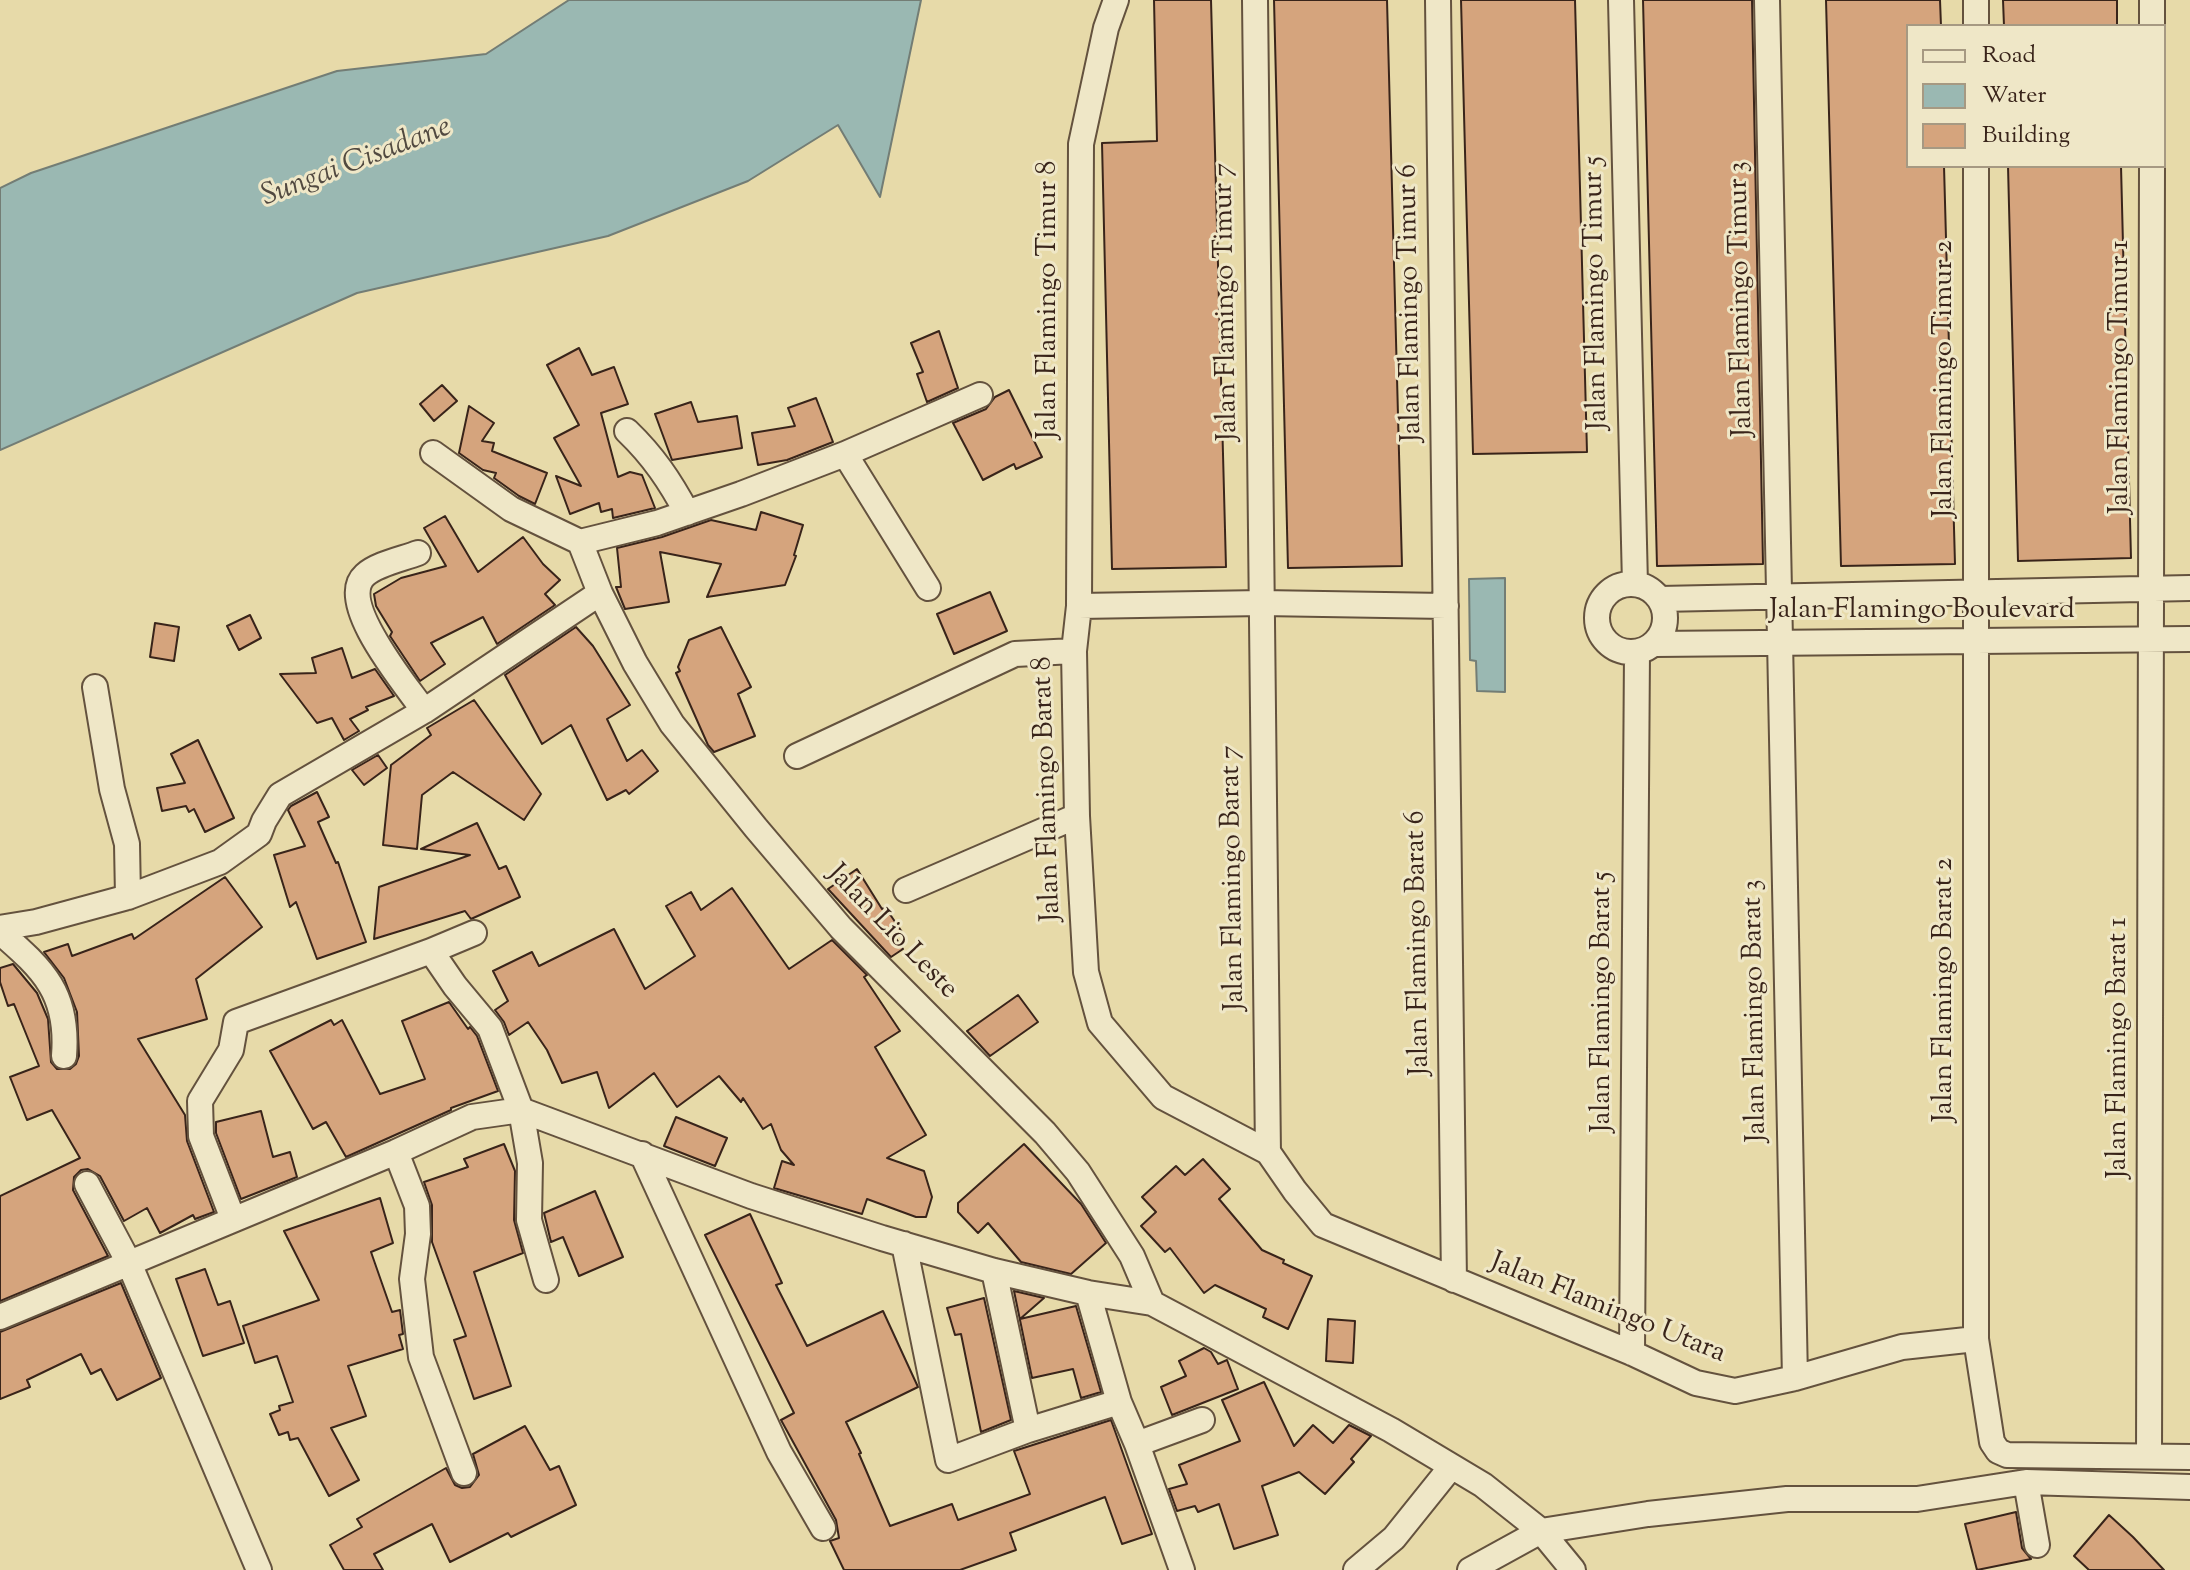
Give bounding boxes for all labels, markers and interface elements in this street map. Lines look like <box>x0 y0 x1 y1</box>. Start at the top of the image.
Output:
legend <box>1906 24 2166 168</box>
text: Road <box>1982 39 2036 73</box>
text: Water <box>1982 79 2046 113</box>
water label: Sungai Cisadane <box>257 111 457 217</box>
text: Building <box>1982 119 2070 153</box>
street label: Jalan Flamingo Timur 5 <box>1579 156 1617 430</box>
street label: Jalan Flamingo Timur 8 <box>1033 161 1067 439</box>
street label: Jalan Flamingo Timur 3 <box>1724 161 1762 437</box>
street label: Jalan Flamingo Timur 7 <box>1209 163 1247 441</box>
street label: Jalan Flamingo Timur 6 <box>1393 164 1431 442</box>
street label: Jalan Flamingo Timur 2 <box>1929 240 1963 518</box>
street label: Jalan Flamingo Timur 1 <box>2105 240 2139 514</box>
street label: Jalan Flamingo Boulevard <box>1769 595 2075 629</box>
street label: Jalan Flamingo Barat 8 <box>1028 656 1070 922</box>
street label: Jalan Flamingo Barat 7 <box>1216 745 1254 1011</box>
street label: Jalan Flamingo Barat 6 <box>1401 810 1439 1076</box>
street label: Jalan Flamingo Barat 2 <box>1929 858 1963 1122</box>
street label: Jalan Lio Leste <box>819 859 963 1007</box>
street label: Jalan Flamingo Barat 5 <box>1587 871 1621 1133</box>
street label: Jalan Flamingo Barat 3 <box>1738 879 1776 1143</box>
street label: Jalan Flamingo Barat 1 <box>2103 917 2137 1179</box>
street label: Jalan Flamingo Utara <box>1484 1247 1730 1373</box>

